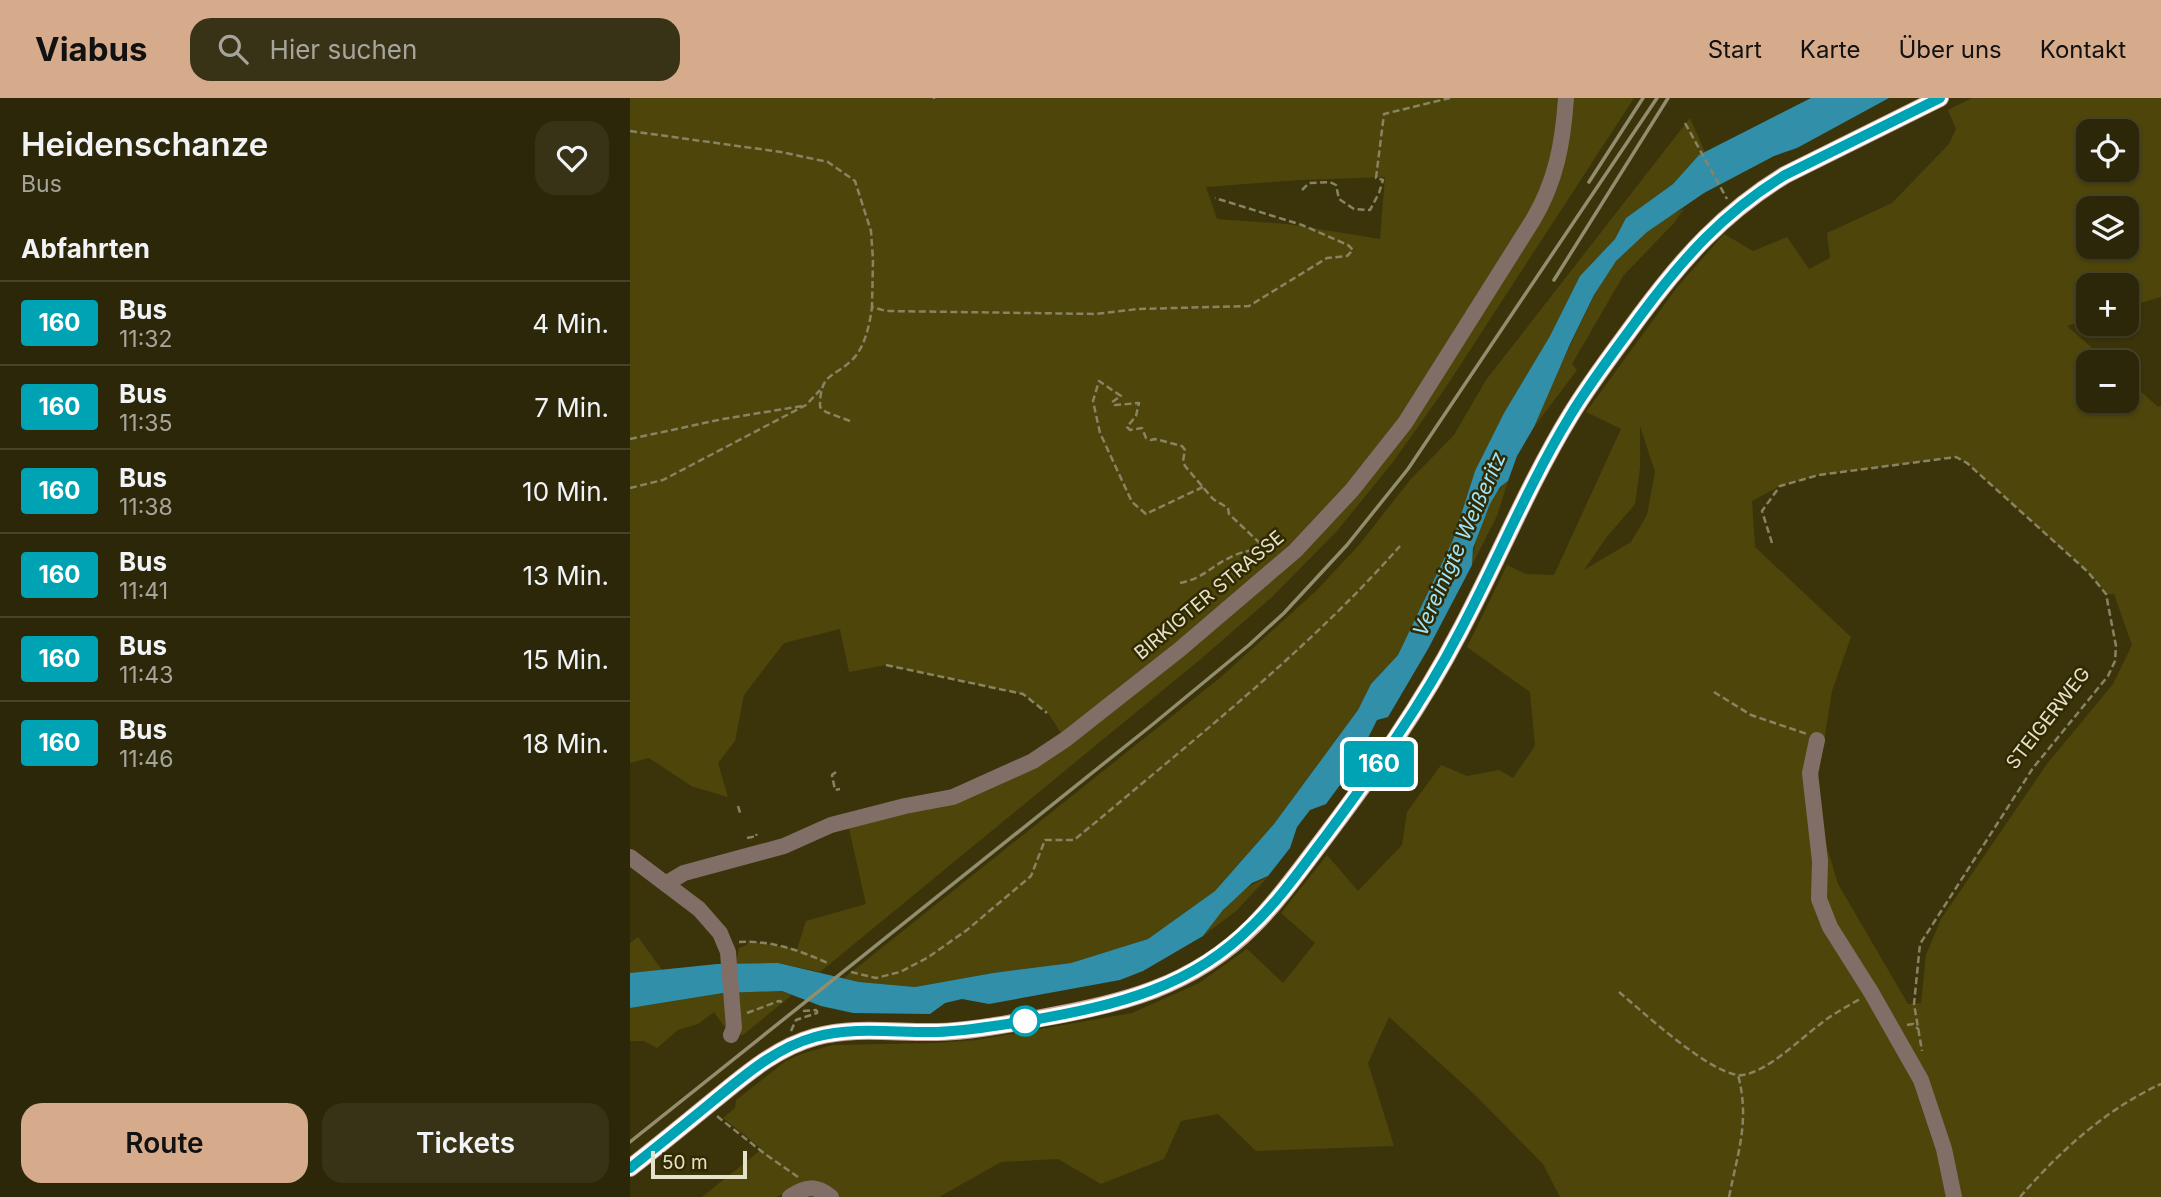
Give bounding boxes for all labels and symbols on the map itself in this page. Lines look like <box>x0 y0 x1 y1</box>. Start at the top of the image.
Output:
water label: Vereinigte Weißeritz <box>1407 448 1511 640</box>
street label: BIRKIGTER STRASSE <box>1130 526 1288 664</box>
street label: STEIGERWEG <box>2001 662 2095 774</box>
line badge: 160 <box>1339 741 1419 787</box>
unlabelled marker <box>1010 1006 1040 1036</box>
scale bar <box>651 1148 747 1180</box>

